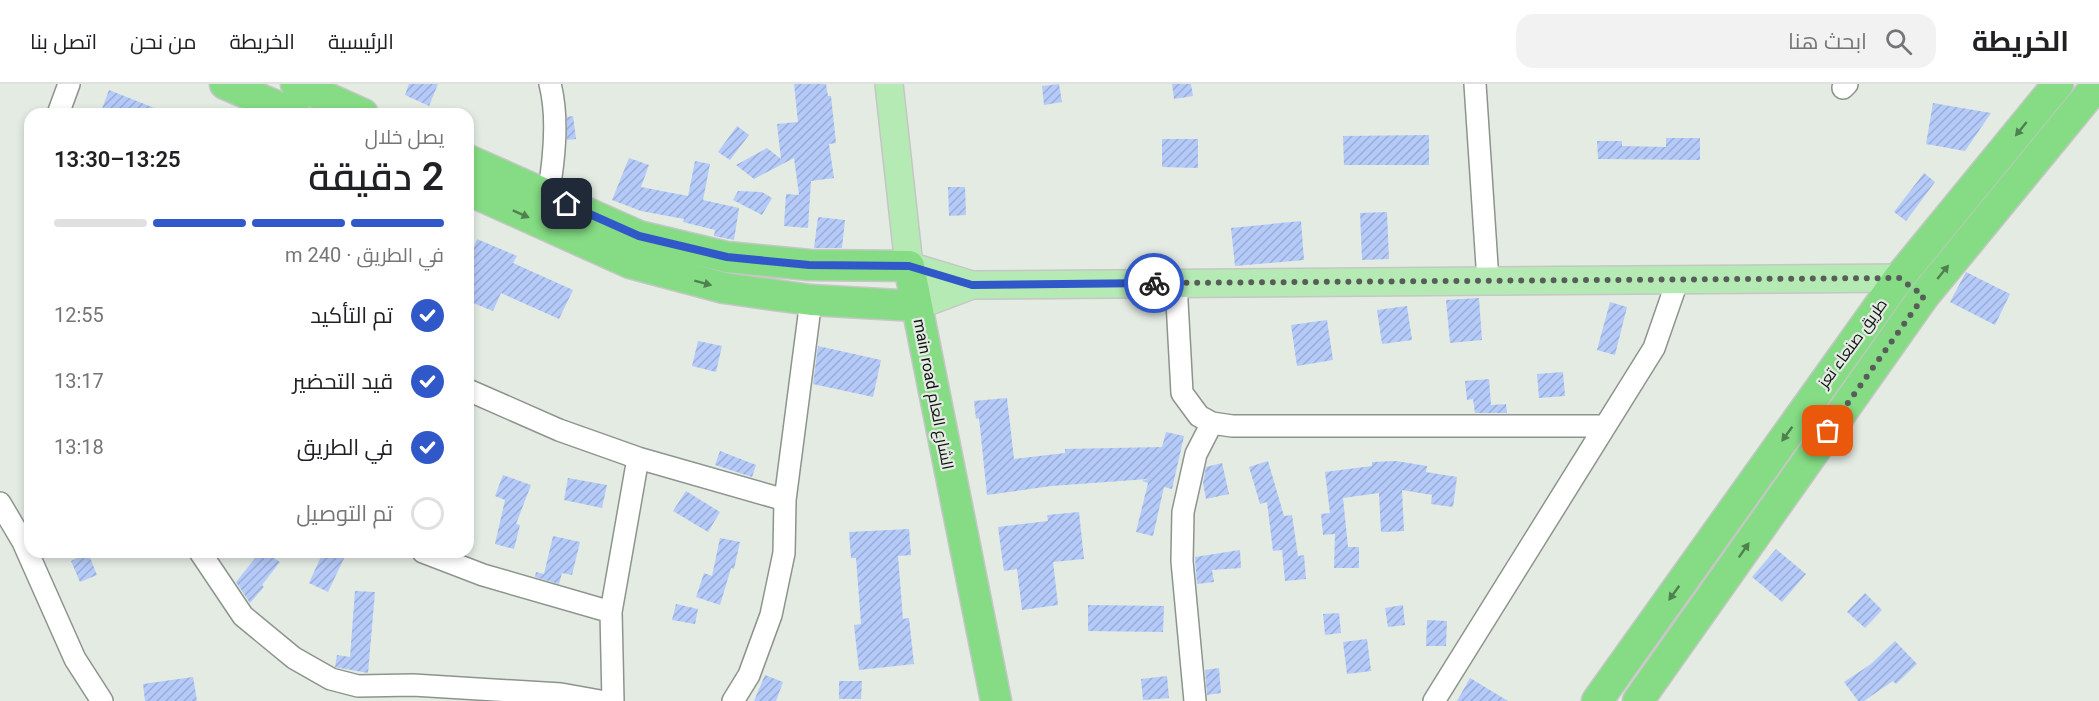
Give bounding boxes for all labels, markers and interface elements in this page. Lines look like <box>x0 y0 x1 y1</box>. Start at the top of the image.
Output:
search box <box>1516 14 1936 68</box>
icon: search <box>1882 25 1915 58</box>
text: الخريطة <box>1972 25 2069 58</box>
text: ابحث هنا <box>1788 29 1867 54</box>
text: اتصل بنا <box>30 30 97 54</box>
text: من نحن <box>130 30 196 54</box>
text: الخريطة <box>229 30 295 54</box>
text: الرئيسية <box>328 30 394 54</box>
one-way arrow <box>2014 121 2027 137</box>
text: يصل خلال <box>365 125 444 149</box>
text: 13:25–13:30 <box>54 147 181 172</box>
text: 2 دقيقة <box>308 154 444 200</box>
pin <box>541 178 592 229</box>
icon: home <box>550 187 583 220</box>
one-way arrow <box>513 209 531 219</box>
text: في الطريق · 240 m <box>285 243 444 267</box>
courier <box>1124 253 1184 313</box>
one-way arrow <box>1936 265 1949 280</box>
icon: bike <box>1138 267 1171 300</box>
one-way arrow <box>694 279 712 288</box>
street label: طريق صنعاء تعز <box>1813 295 1892 393</box>
icon: check <box>411 299 444 332</box>
text: 12:55 <box>54 303 104 327</box>
text: تم التأكيد <box>310 303 393 328</box>
street label: main road الشارع العام <box>908 317 957 472</box>
icon: check <box>411 365 444 398</box>
text: 13:17 <box>54 369 104 393</box>
text: قيد التحضير <box>292 369 393 394</box>
pin <box>1802 405 1853 456</box>
icon: bag <box>1811 414 1844 447</box>
one-way arrow <box>1781 425 1793 441</box>
icon: check <box>411 431 444 464</box>
text: 13:18 <box>54 435 104 459</box>
text: في الطريق <box>297 435 393 460</box>
text: تم التوصيل <box>296 501 393 526</box>
one-way arrow <box>1738 543 1750 559</box>
one-way arrow <box>1668 584 1680 600</box>

